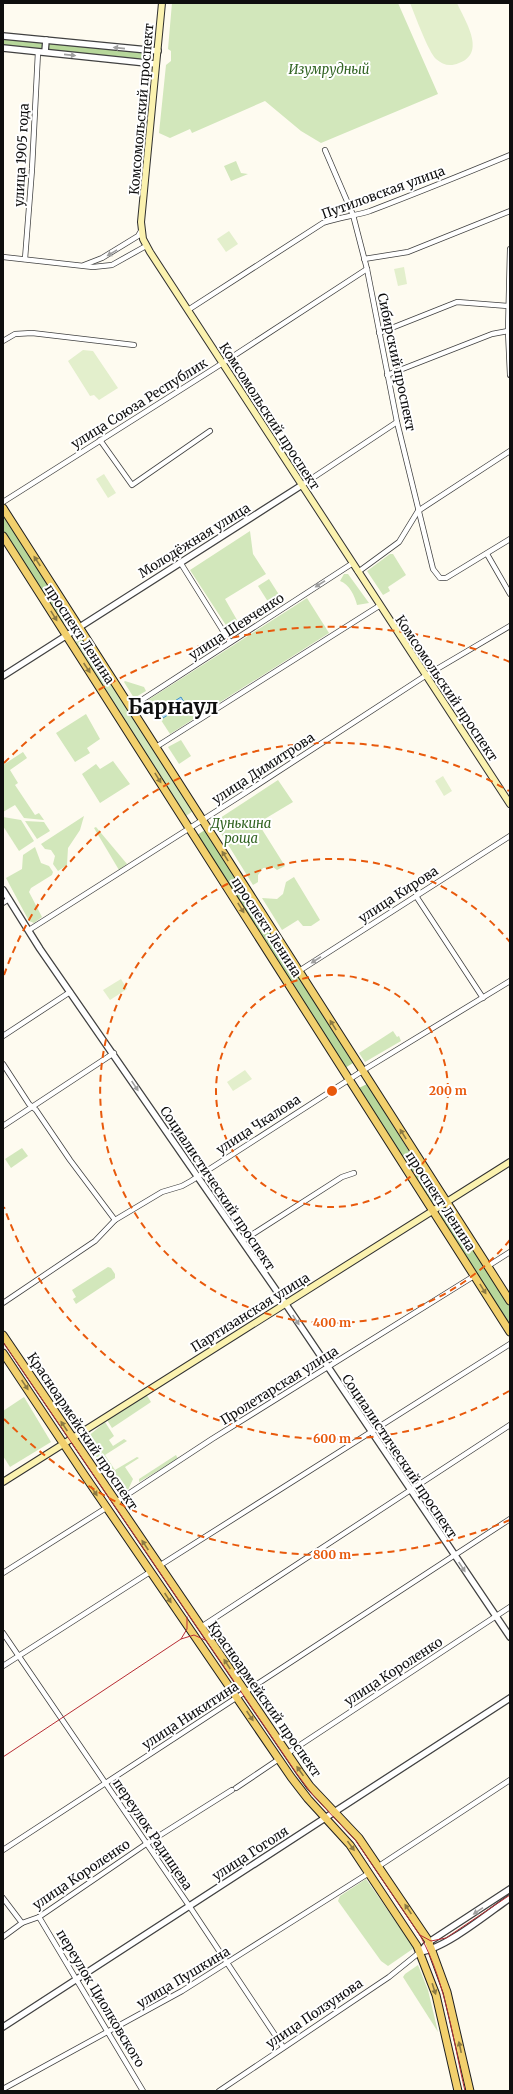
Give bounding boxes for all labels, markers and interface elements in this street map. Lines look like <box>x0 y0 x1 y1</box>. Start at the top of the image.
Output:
street label: Комсомольский проспект <box>126 22 157 196</box>
one-way arrow <box>113 44 125 51</box>
one-way arrow <box>64 52 76 58</box>
park label: Изумрудный <box>289 61 370 78</box>
street label: улица 1905 года <box>10 103 33 207</box>
street label: Путиловская улица <box>319 162 447 223</box>
one-way arrow <box>106 249 118 256</box>
street label: Сибирский проспект <box>374 291 419 433</box>
street label: Комсомольский проспект <box>216 339 324 493</box>
street label: улица Союза Республик <box>68 354 211 452</box>
street label: Молодёжная улица <box>135 499 253 582</box>
one-way arrow <box>33 555 41 566</box>
one-way arrow <box>315 580 325 588</box>
street label: проспект Ленина <box>41 581 118 687</box>
street label: улица Шевченко <box>185 589 288 664</box>
one-way arrow <box>50 611 58 621</box>
street label: Комсомольский проспект <box>391 612 502 765</box>
one-way arrow <box>84 663 91 674</box>
district label: Барнаул <box>128 693 218 720</box>
street label: улица Димитрова <box>209 729 318 808</box>
one-way arrow <box>154 772 161 784</box>
park label: Дунькина роща <box>210 815 271 847</box>
one-way arrow <box>222 850 229 862</box>
street label: улица Кирова <box>355 862 441 927</box>
street label: проспект Ленина <box>228 874 305 980</box>
one-way arrow <box>237 903 244 914</box>
one-way arrow <box>311 956 322 964</box>
one-way arrow <box>329 1019 336 1031</box>
one-way arrow <box>131 1081 139 1091</box>
text: 200 m <box>429 1083 467 1098</box>
centre of rings <box>325 1084 339 1098</box>
street label: улица Чкалова <box>213 1091 304 1158</box>
street label: Социалистический проспект <box>156 1103 279 1274</box>
one-way arrow <box>399 1128 406 1140</box>
street label: проспект Ленина <box>402 1148 479 1254</box>
street label: Партизанская улица <box>188 1269 313 1356</box>
one-way arrow <box>479 1284 487 1294</box>
one-way arrow <box>292 1315 300 1325</box>
text: 400 m <box>313 1315 351 1330</box>
street label: Пролетарская улица <box>217 1342 341 1429</box>
street label: Красноармейский проспект <box>23 1349 142 1513</box>
street label: Социалистический проспект <box>338 1371 461 1542</box>
one-way arrow <box>21 1380 29 1391</box>
one-way arrow <box>60 1421 68 1431</box>
text: 600 m <box>313 1431 351 1446</box>
one-way arrow <box>91 1485 98 1496</box>
one-way arrow <box>141 1540 149 1550</box>
text: 800 m <box>313 1547 351 1562</box>
one-way arrow <box>458 1562 466 1572</box>
one-way arrow <box>164 1593 172 1603</box>
street label: Красноармейский проспект <box>204 1618 325 1781</box>
street label: улица Короленко <box>341 1633 446 1710</box>
one-way arrow <box>223 1658 230 1670</box>
street label: улица Никитина <box>139 1678 242 1753</box>
one-way arrow <box>246 1711 254 1722</box>
one-way arrow <box>296 1766 304 1777</box>
street label: переулок Радищева <box>109 1775 196 1893</box>
street label: улица Гоголя <box>209 1822 292 1884</box>
street label: улица Короленко <box>29 1835 134 1913</box>
one-way arrow <box>347 1841 355 1852</box>
one-way arrow <box>404 1904 412 1914</box>
one-way arrow <box>472 1907 483 1915</box>
street label: переулок Циолковского <box>53 1926 149 2071</box>
street label: улица Пушкина <box>133 1943 233 2012</box>
street label: улица Ползунова <box>263 1975 366 2052</box>
one-way arrow <box>431 1983 437 1995</box>
one-way arrow <box>457 2041 463 2053</box>

